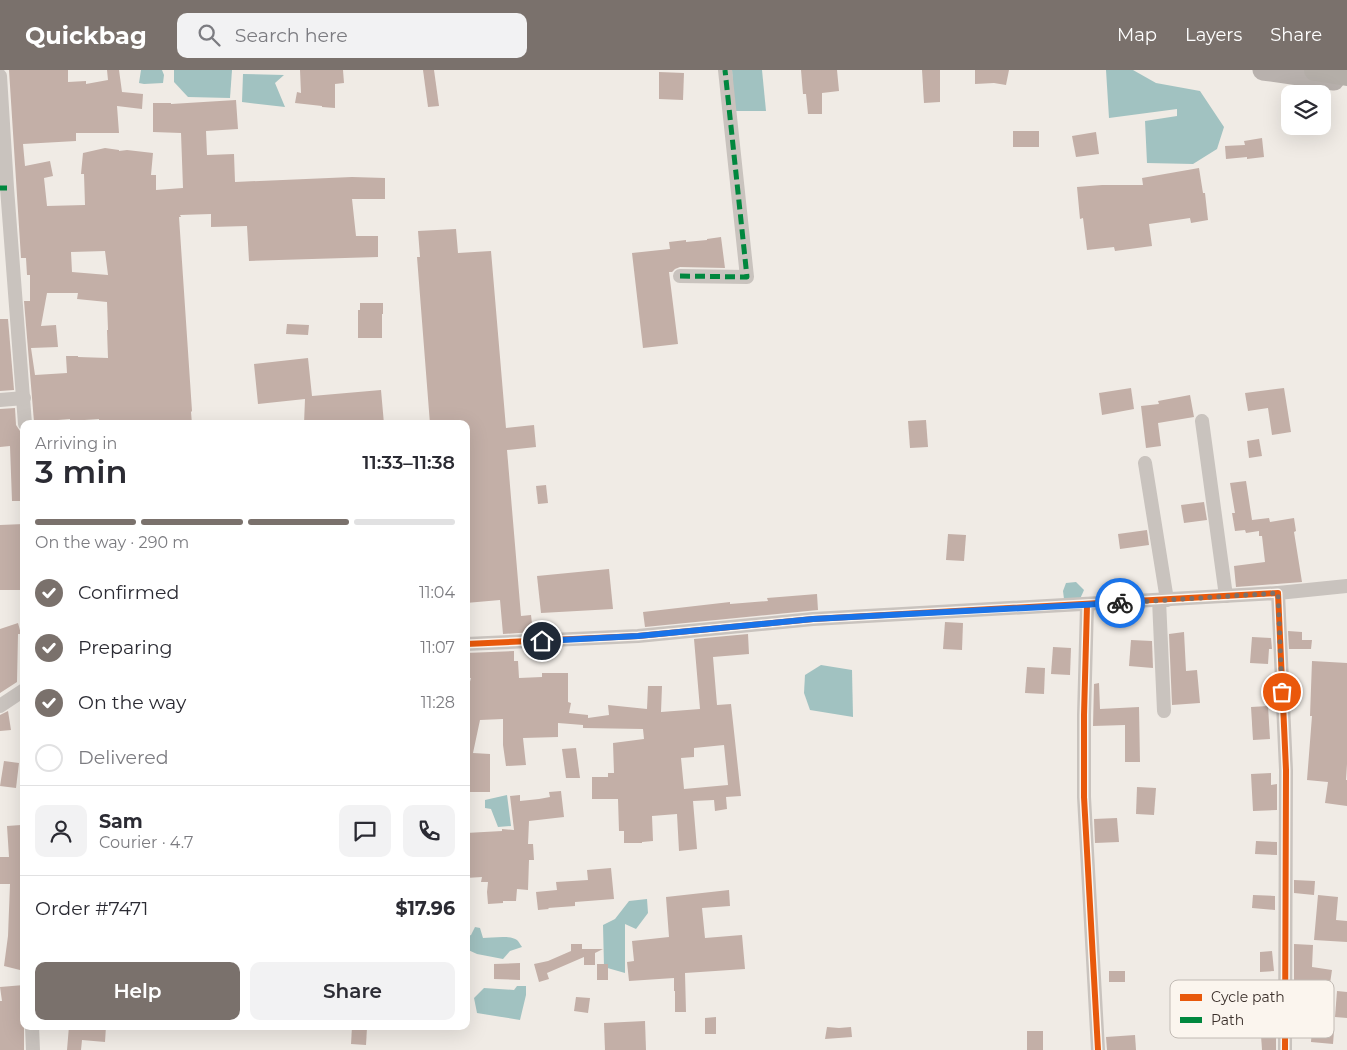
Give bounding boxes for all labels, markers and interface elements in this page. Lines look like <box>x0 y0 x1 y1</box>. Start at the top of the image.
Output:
search box <box>177 13 527 58</box>
text: Quickbag <box>25 21 147 50</box>
icon: search <box>195 21 223 49</box>
text: Search here <box>235 24 348 47</box>
text: Map <box>1117 24 1157 46</box>
text: Layers <box>1185 24 1242 46</box>
text: Share <box>1270 24 1322 46</box>
map controls <box>1281 85 1331 135</box>
button: layers <box>1281 85 1331 135</box>
text: Arriving in <box>35 434 117 453</box>
text: 11:33–11:38 <box>362 451 455 474</box>
text: 3 min <box>35 452 127 491</box>
text: On the way · 290 m <box>35 533 189 552</box>
courier <box>1095 578 1145 628</box>
icon: check <box>35 579 63 607</box>
text: Confirmed <box>78 581 179 604</box>
text: 11:04 <box>419 583 455 602</box>
icon: bike <box>1106 589 1134 617</box>
pin <box>521 620 563 662</box>
icon: home <box>528 627 556 655</box>
icon: check <box>35 634 63 662</box>
text: Preparing <box>78 636 173 659</box>
text: 11:07 <box>420 638 455 657</box>
pin <box>1261 671 1303 713</box>
icon: bag <box>1268 678 1296 706</box>
icon: check <box>35 689 63 717</box>
text: On the way <box>78 691 186 714</box>
text: 11:28 <box>421 693 455 712</box>
text: Delivered <box>78 746 169 769</box>
button: person <box>35 805 87 857</box>
button: chat <box>339 805 391 857</box>
button: phone <box>403 805 455 857</box>
text: Sam <box>99 810 143 833</box>
text: Courier · 4.7 <box>99 833 193 852</box>
text: Order #7471 <box>35 897 148 920</box>
text: $17.96 <box>396 897 455 920</box>
button: Help <box>35 962 240 1020</box>
button: Share <box>250 962 455 1020</box>
legend <box>1170 980 1334 1038</box>
text: Cycle path <box>1211 988 1285 1006</box>
text: Path <box>1211 1011 1244 1029</box>

